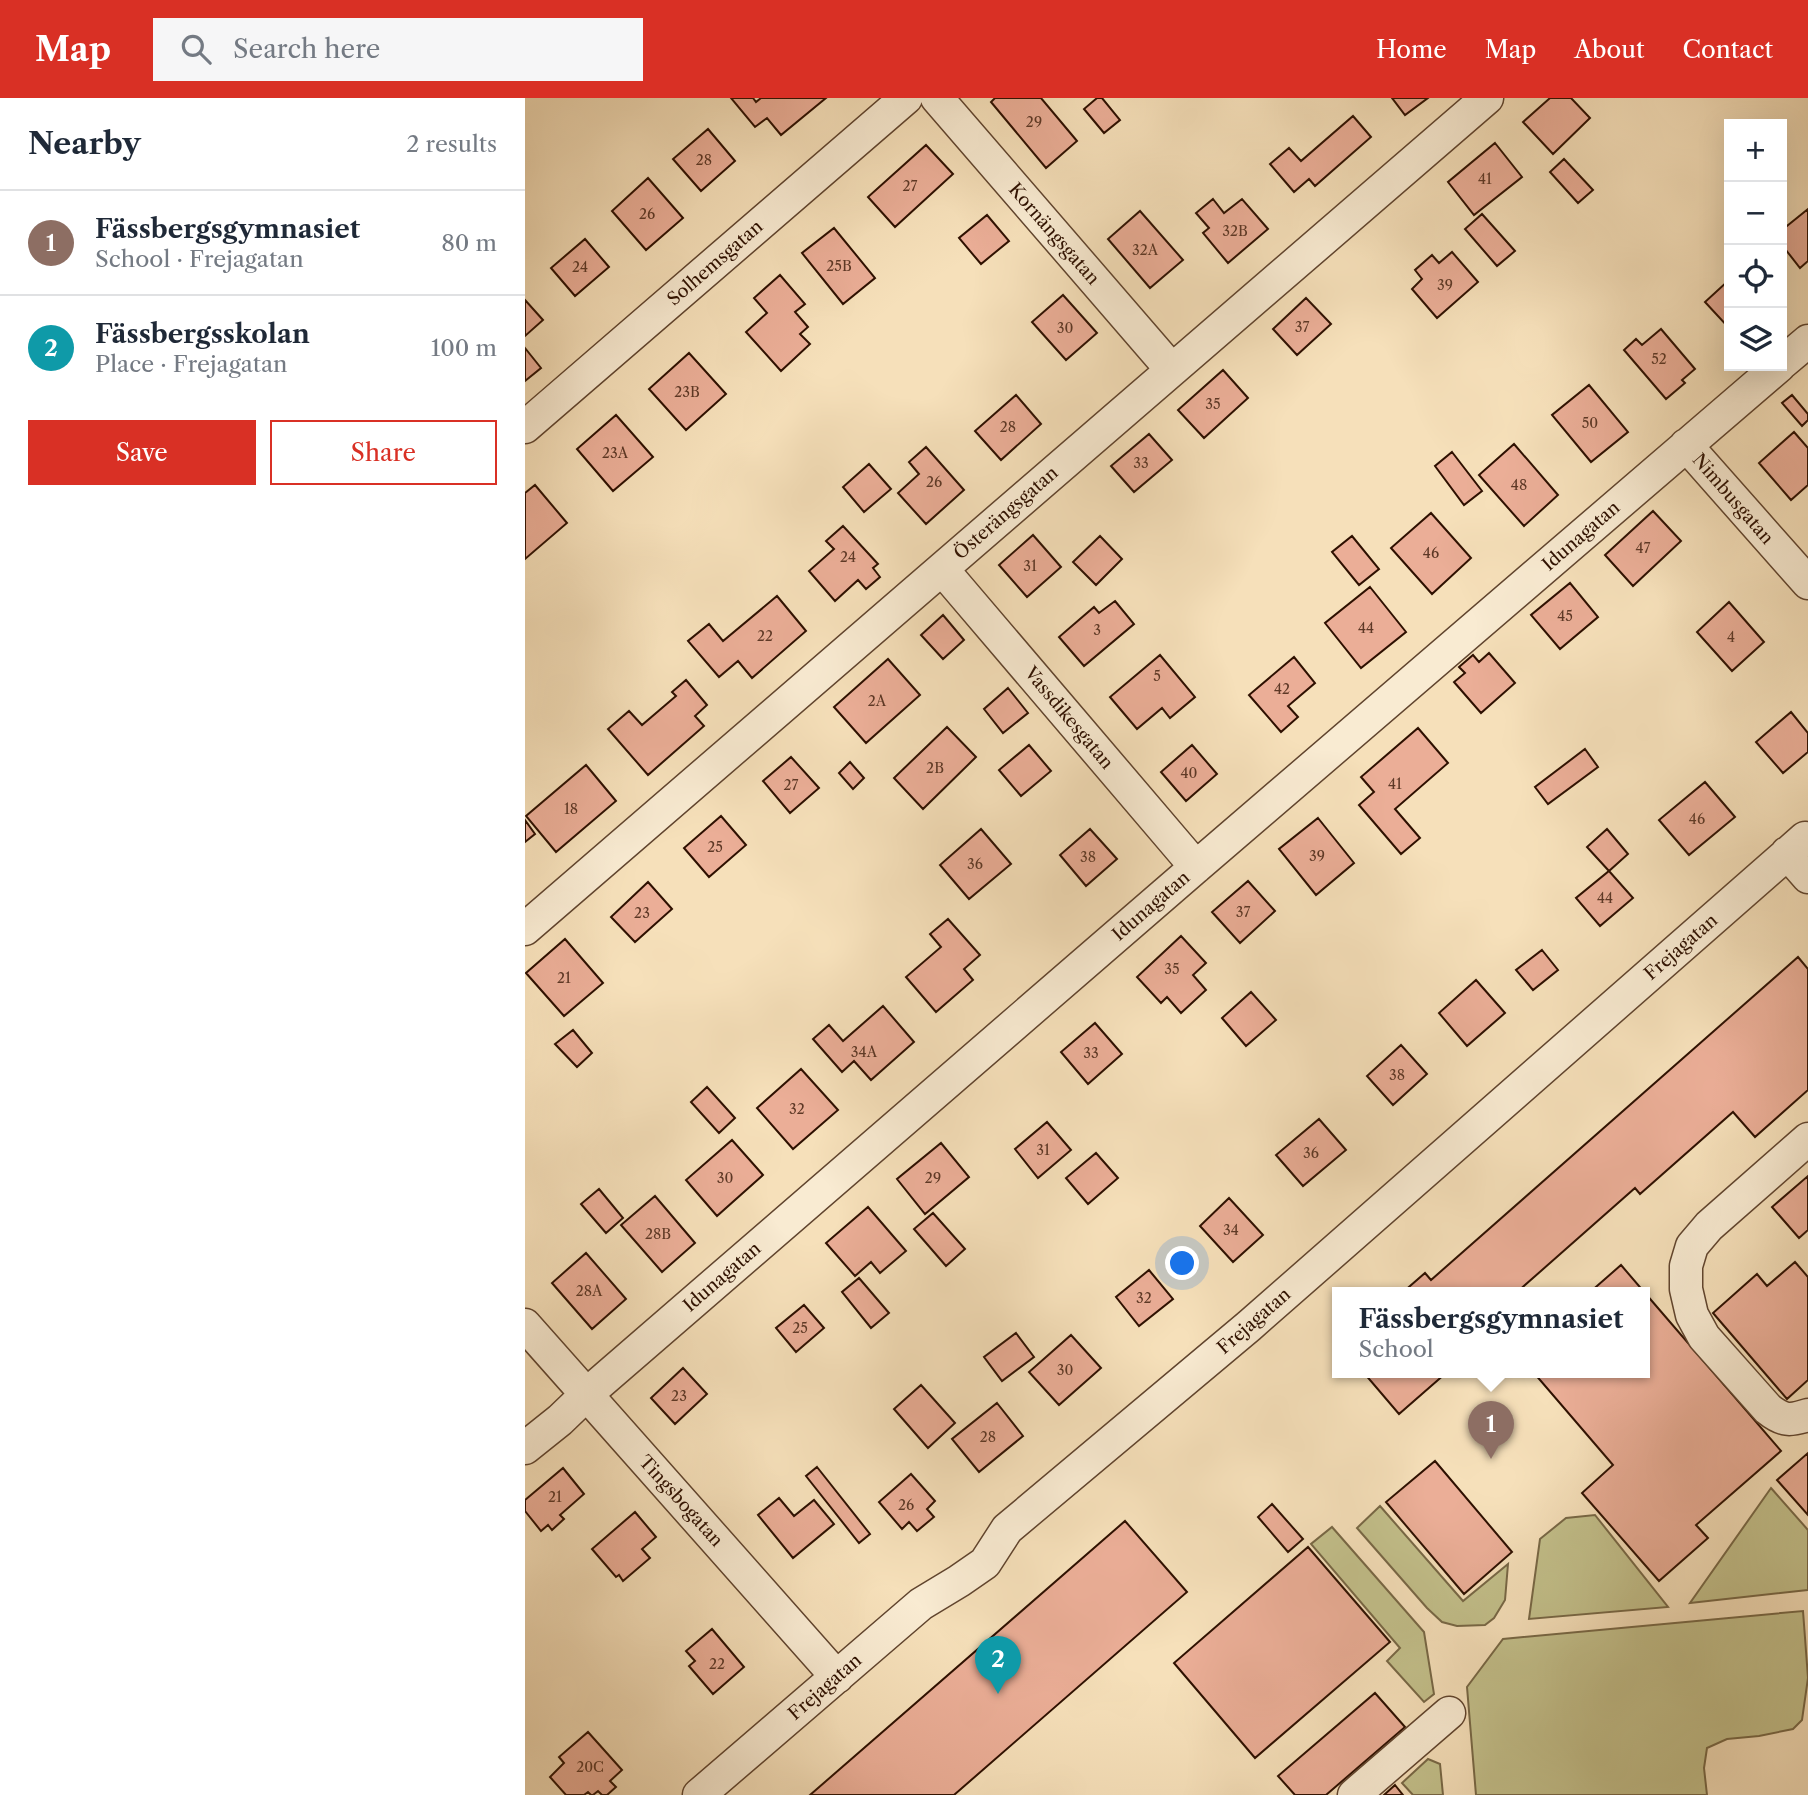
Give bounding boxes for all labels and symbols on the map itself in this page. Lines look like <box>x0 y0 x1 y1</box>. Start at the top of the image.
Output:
house number: 29 <box>1026 113 1042 131</box>
house number: 28 <box>696 151 712 169</box>
house number: 41 <box>1478 170 1492 188</box>
house number: 27 <box>903 177 918 195</box>
street label: Kornängsgatan <box>1004 179 1104 289</box>
house number: 26 <box>639 205 655 223</box>
street label: Solhemsgatan <box>663 216 767 310</box>
house number: 32B <box>1222 222 1248 240</box>
house number: 32A <box>1132 241 1159 259</box>
house number: 25B <box>826 257 852 275</box>
house number: 24 <box>572 258 588 276</box>
house number: 39 <box>1437 276 1453 294</box>
house number: 37 <box>1295 318 1309 336</box>
house number: 30 <box>1057 319 1073 337</box>
house number: 52 <box>1651 350 1667 368</box>
house number: 23B <box>674 383 700 401</box>
house number: 35 <box>1205 395 1221 413</box>
house number: 50 <box>1582 414 1598 432</box>
house number: 28 <box>1000 418 1016 436</box>
house number: 23A <box>602 444 629 462</box>
street label: Nimbusgatan <box>1688 449 1778 549</box>
house number: 33 <box>1133 454 1149 472</box>
street label: Österängsgatan <box>949 461 1063 564</box>
house number: 26 <box>926 473 942 491</box>
house number: 48 <box>1511 476 1527 494</box>
street label: Idunagatan <box>1538 496 1624 576</box>
house number: 47 <box>1636 539 1651 557</box>
house number: 46 <box>1423 544 1439 562</box>
house number: 24 <box>840 548 856 566</box>
house number: 31 <box>1023 557 1037 575</box>
house number: 45 <box>1557 607 1573 625</box>
house number: 44 <box>1358 619 1374 637</box>
house number: 3 <box>1093 621 1101 639</box>
house number: 22 <box>757 627 773 645</box>
house number: 4 <box>1727 628 1735 646</box>
street label: Vassdikesgatan <box>1019 662 1118 774</box>
house number: 5 <box>1153 667 1161 685</box>
house number: 42 <box>1274 680 1290 698</box>
house number: 2A <box>868 692 887 710</box>
house number: 2B <box>926 759 944 777</box>
house number: 40 <box>1181 764 1198 782</box>
house number: 41 <box>1388 775 1402 793</box>
house number: 27 <box>784 776 799 794</box>
house number: 18 <box>564 800 578 818</box>
house number: 46 <box>1689 810 1705 828</box>
house number: 25 <box>707 838 723 856</box>
house number: 39 <box>1309 847 1325 865</box>
house number: 38 <box>1080 848 1096 866</box>
house number: 36 <box>967 855 983 873</box>
street label: Idunagatan <box>1108 866 1194 946</box>
house number: 44 <box>1597 889 1613 907</box>
house number: 37 <box>1236 903 1250 921</box>
house number: 23 <box>634 904 650 922</box>
street label: Frejagatan <box>1640 909 1722 985</box>
house number: 35 <box>1164 960 1180 978</box>
house number: 21 <box>557 969 571 987</box>
house number: 34A <box>851 1043 878 1061</box>
house number: 33 <box>1083 1044 1099 1062</box>
house number: 38 <box>1389 1066 1405 1084</box>
house number: 32 <box>789 1100 805 1118</box>
house number: 31 <box>1036 1141 1050 1159</box>
house number: 36 <box>1303 1144 1319 1162</box>
house number: 30 <box>717 1169 733 1187</box>
house number: 29 <box>925 1169 941 1187</box>
house number: 34 <box>1223 1221 1239 1239</box>
house number: 28B <box>645 1225 671 1243</box>
street label: Idunagatan <box>679 1237 765 1317</box>
your location <box>1165 1246 1199 1280</box>
house number: 28A <box>576 1282 603 1300</box>
street label: Frejagatan <box>1213 1283 1295 1359</box>
house number: 32 <box>1136 1289 1152 1307</box>
house number: 25 <box>792 1319 808 1337</box>
house number: 30 <box>1057 1361 1073 1379</box>
house number: 23 <box>671 1387 687 1405</box>
pin: 1 <box>1468 1401 1514 1459</box>
house number: 28 <box>980 1428 996 1446</box>
street label: Tingsbogatan <box>634 1451 728 1551</box>
house number: 21 <box>548 1488 562 1506</box>
house number: 26 <box>898 1496 914 1514</box>
pin: 2 <box>975 1636 1021 1694</box>
street label: Frejagatan <box>784 1649 866 1725</box>
house number: 22 <box>709 1655 725 1673</box>
house number: 20C <box>576 1758 604 1776</box>

